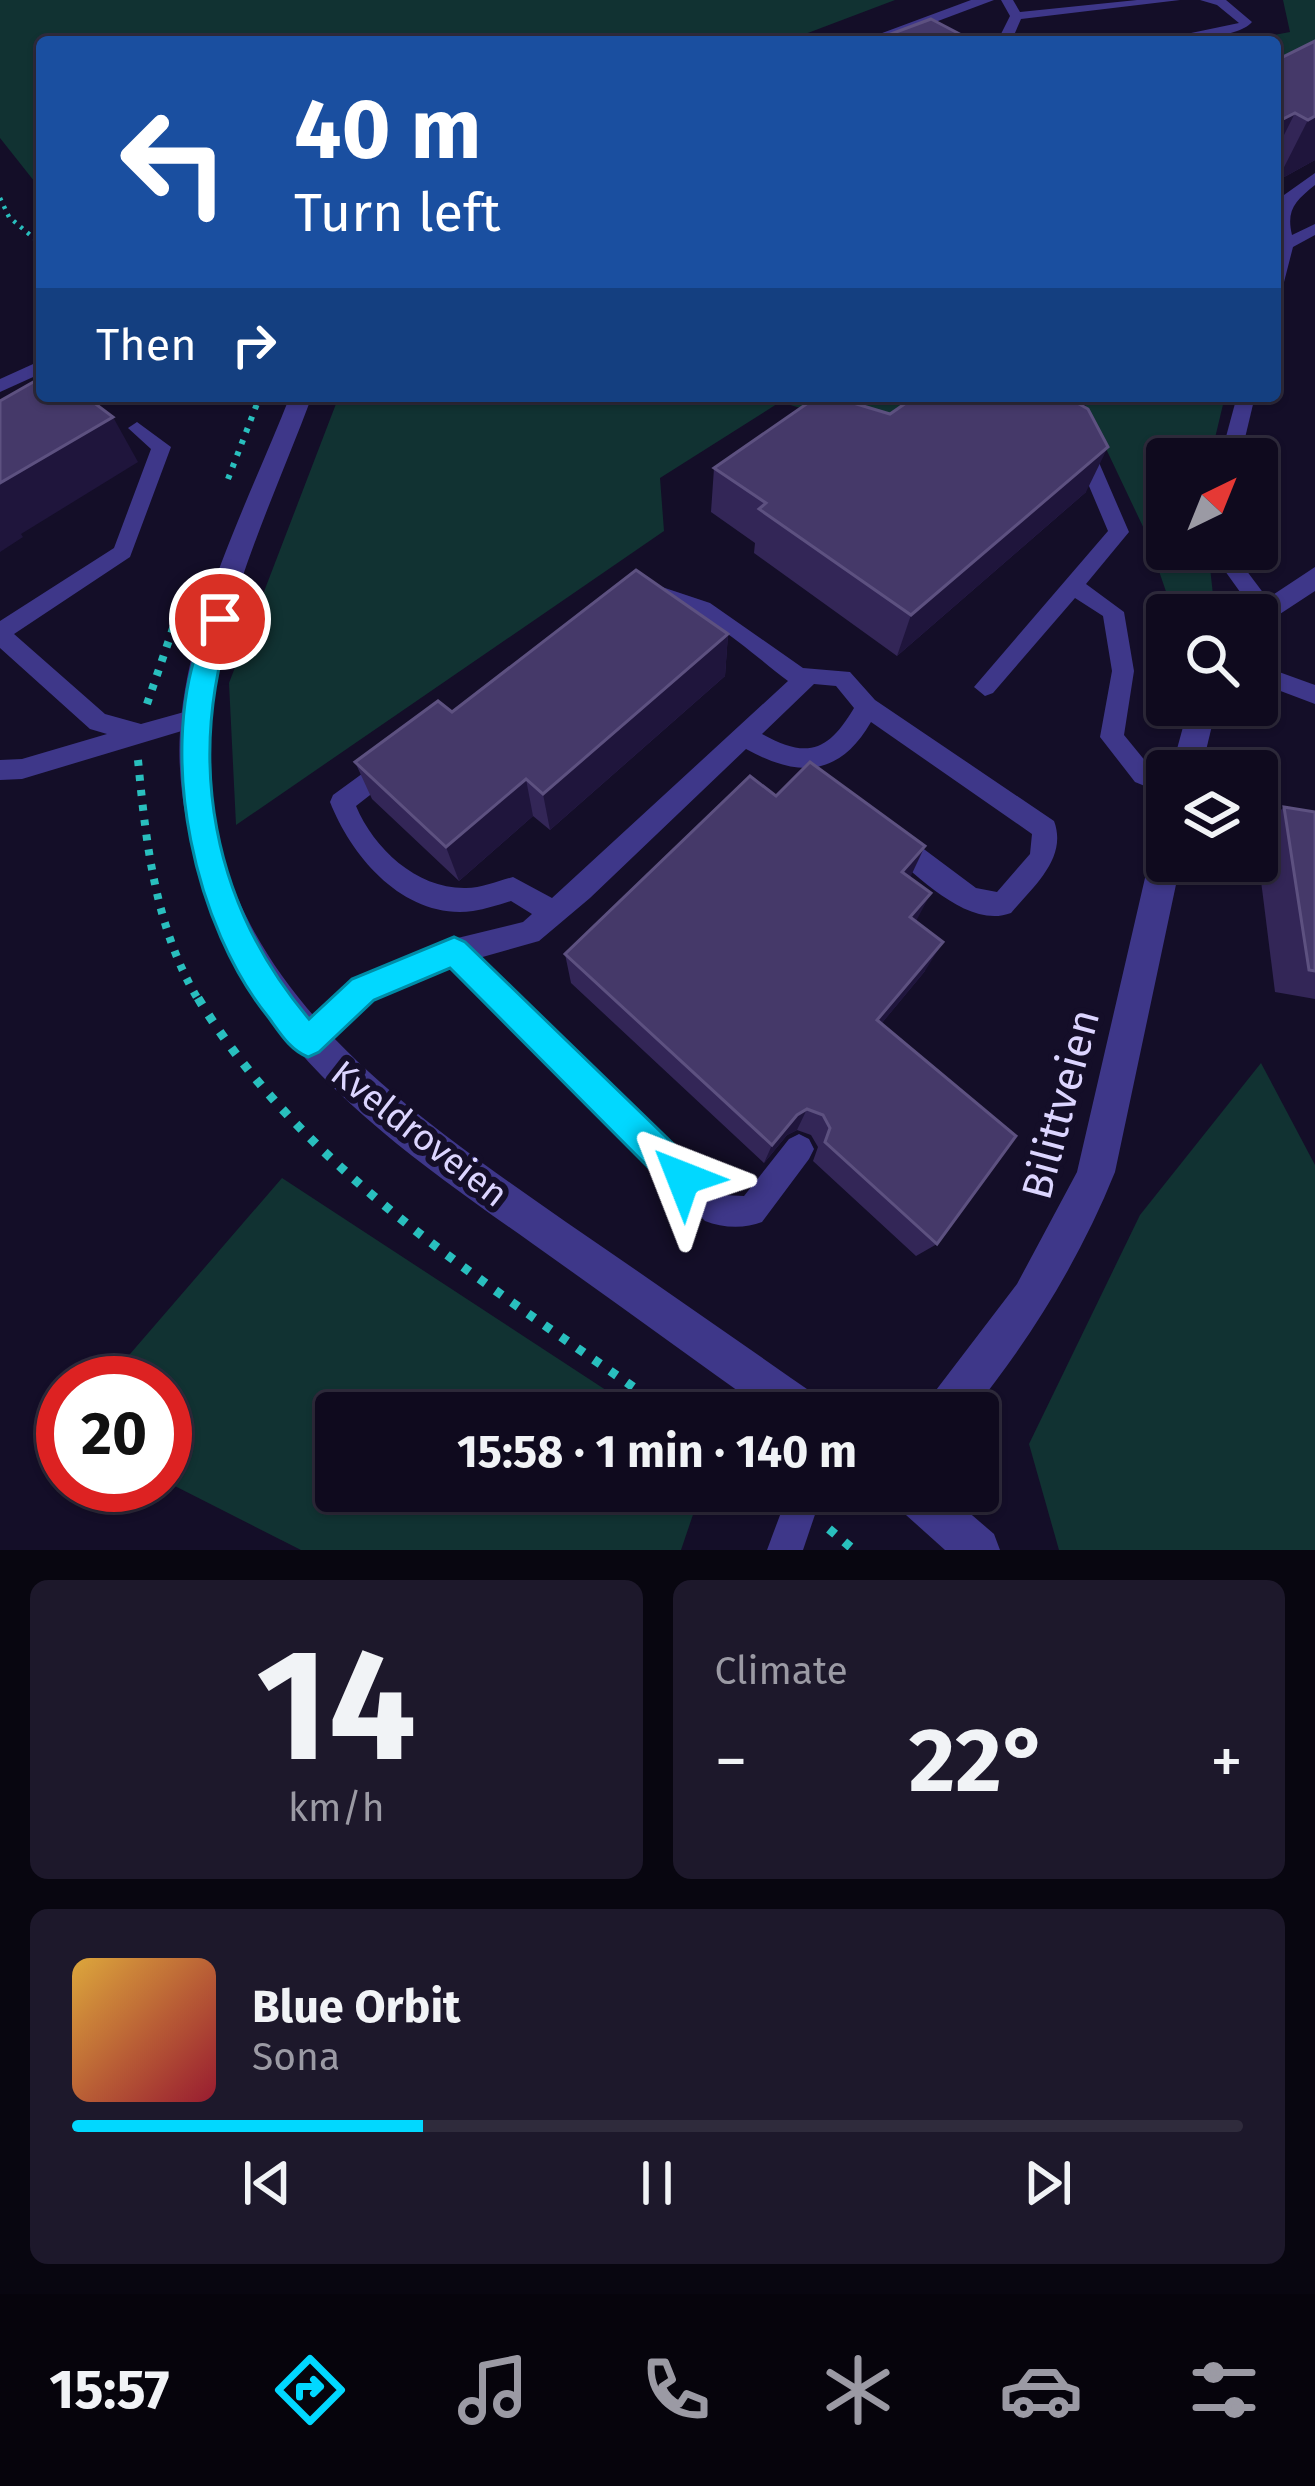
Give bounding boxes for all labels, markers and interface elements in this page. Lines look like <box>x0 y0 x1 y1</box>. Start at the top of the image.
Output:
text: 40 m <box>294 79 482 180</box>
icon: left <box>96 84 252 240</box>
text: Turn left <box>294 181 501 245</box>
icon: right <box>221 312 287 378</box>
text: Then <box>96 318 197 372</box>
north arrow <box>1146 438 1278 570</box>
map controls <box>1146 438 1278 882</box>
pin <box>169 568 271 670</box>
icon: arrive <box>187 586 253 652</box>
button: search <box>1146 594 1278 726</box>
button: layers <box>1146 750 1278 882</box>
street label: Bilittveien <box>1012 1004 1110 1205</box>
street label: Kveldroveien <box>322 1051 516 1216</box>
position arrow <box>620 1115 746 1241</box>
speed limit sign: 20 <box>36 1356 192 1512</box>
text: 15:58 · 1 min · 140 m <box>457 1425 857 1479</box>
text: 14 <box>256 1613 417 1800</box>
text: Climate <box>715 1648 848 1694</box>
text: 22° <box>909 1707 1049 1815</box>
text: − <box>715 1722 748 1801</box>
text: + <box>1210 1722 1243 1801</box>
text: km/h <box>288 1785 385 1831</box>
text: Blue Orbit <box>252 1980 460 2034</box>
text: Sona <box>252 2034 340 2080</box>
icon: previous <box>234 2150 300 2216</box>
icon: pause <box>624 2150 690 2216</box>
icon: next <box>1015 2150 1081 2216</box>
icon: directions <box>268 2348 352 2432</box>
icon: music <box>451 2348 535 2432</box>
icon: phone <box>634 2348 718 2432</box>
icon: climate <box>816 2348 900 2432</box>
icon: car <box>999 2348 1083 2432</box>
icon: filters <box>1182 2348 1266 2432</box>
text: 15:57 <box>49 2358 169 2422</box>

